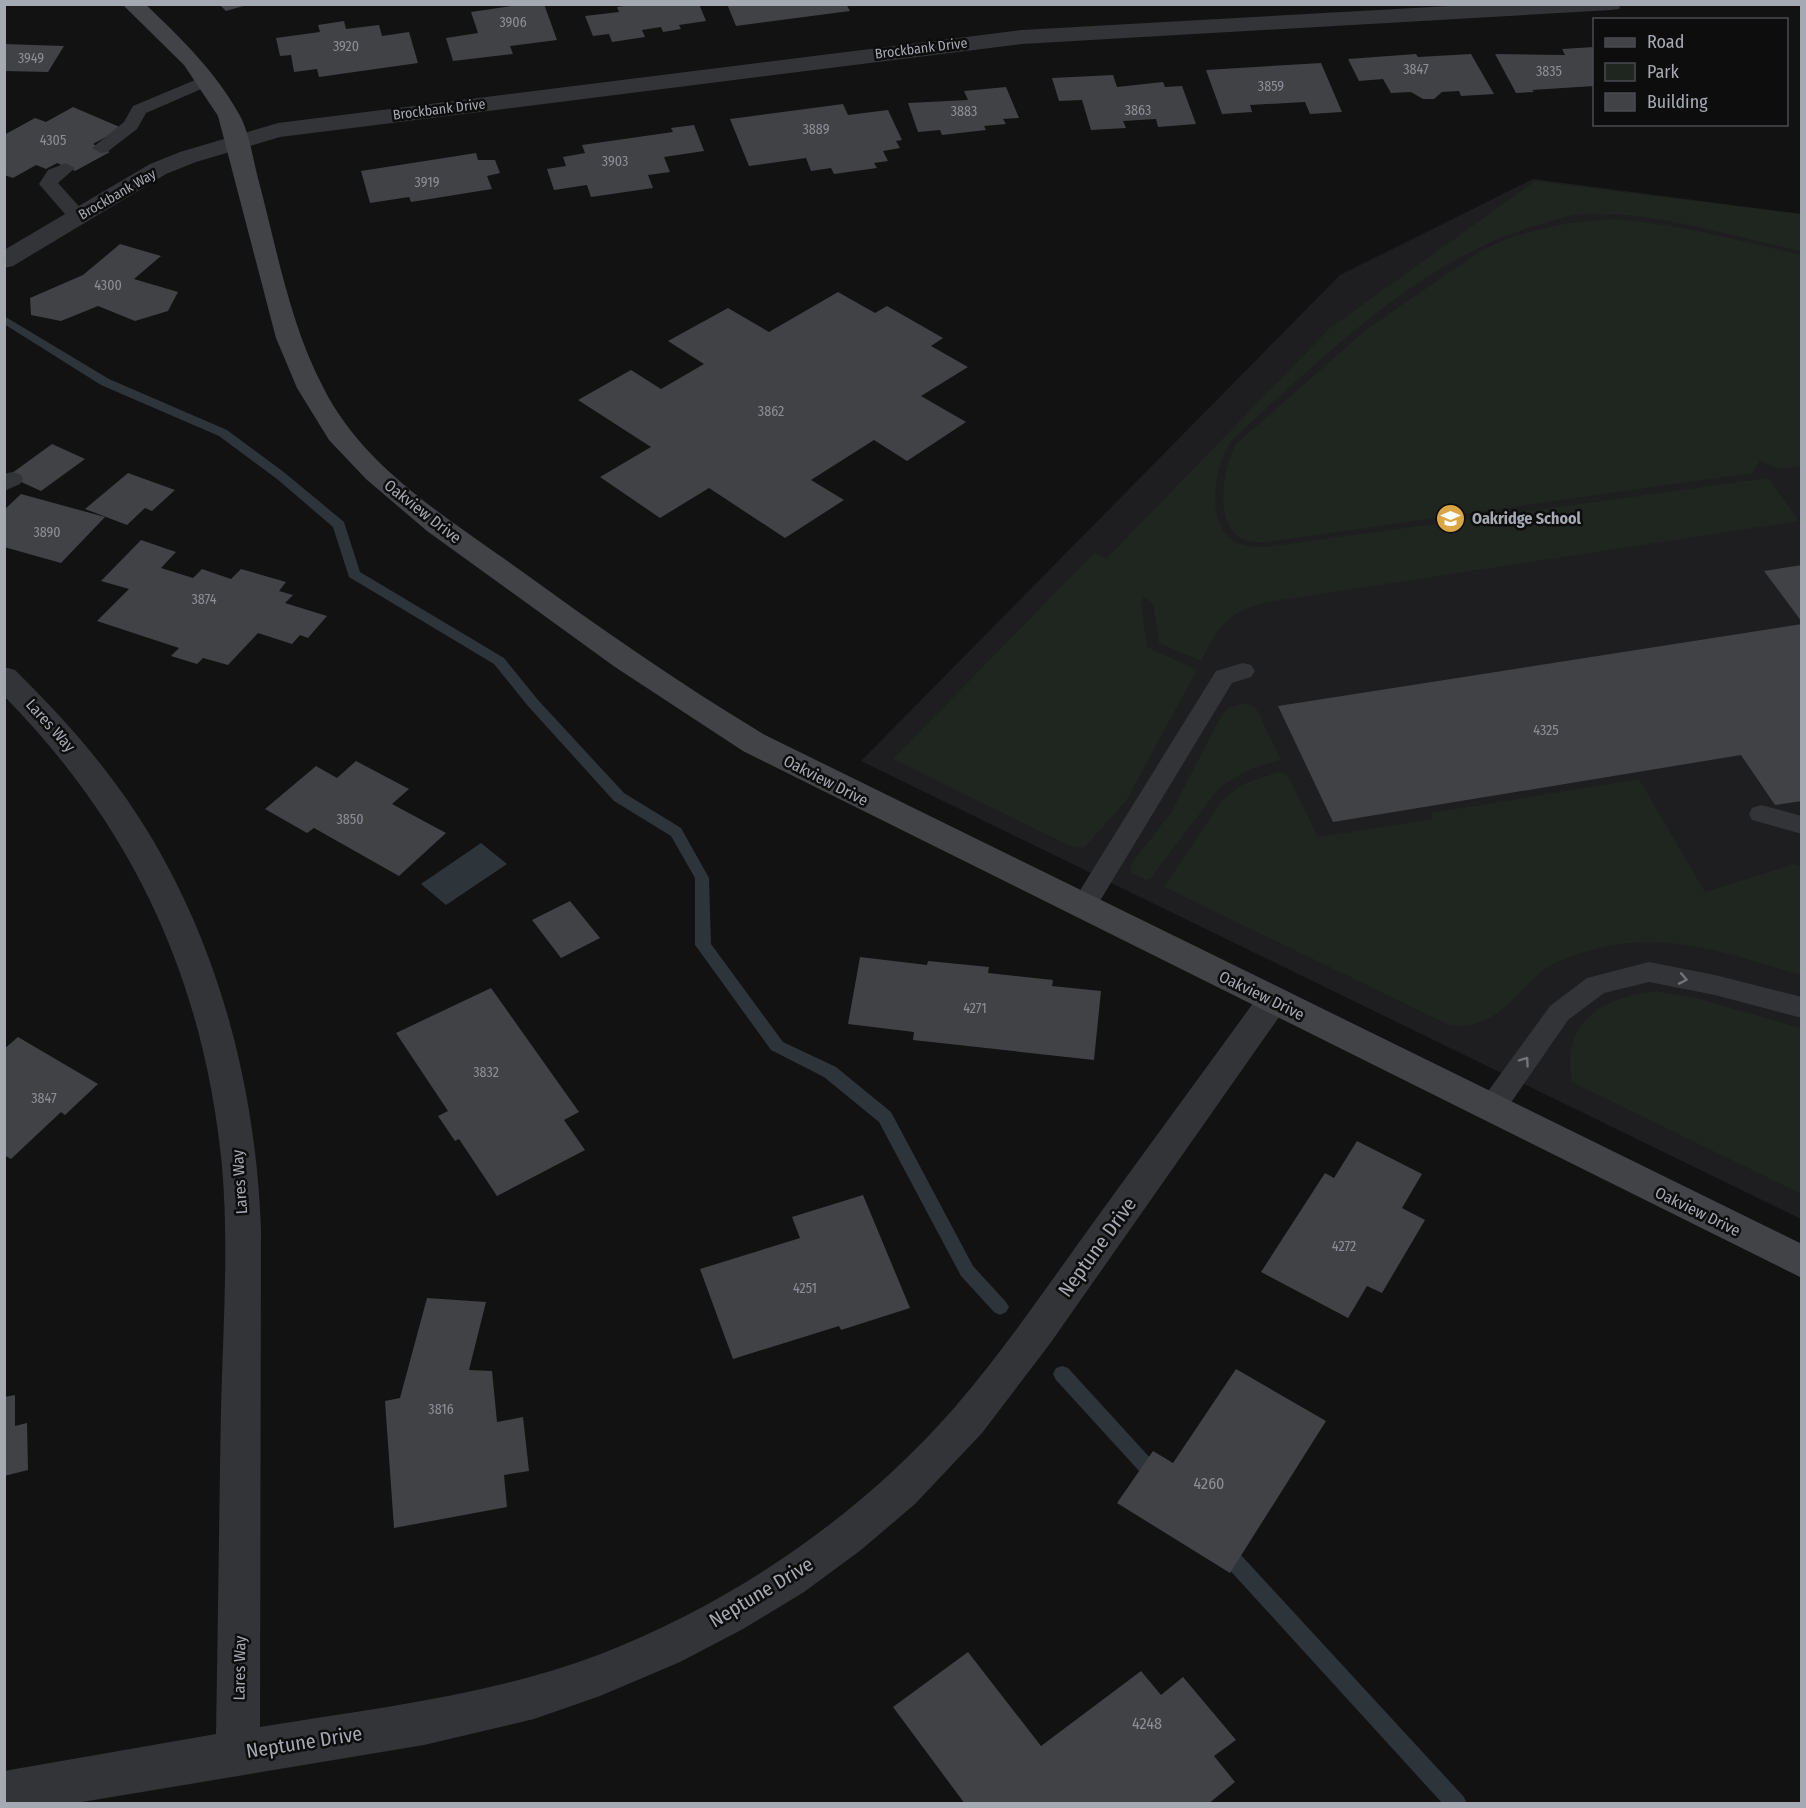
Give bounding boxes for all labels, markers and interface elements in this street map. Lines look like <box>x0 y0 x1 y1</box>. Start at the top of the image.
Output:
house number: 3906 <box>499 14 527 31</box>
legend <box>1593 18 1788 126</box>
text: Road <box>1647 31 1684 53</box>
street label: Brockbank Drive <box>874 34 968 63</box>
house number: 3920 <box>333 38 359 55</box>
house number: 3949 <box>18 50 44 67</box>
house number: 3847 <box>1403 61 1429 78</box>
text: Park <box>1647 61 1680 83</box>
house number: 3835 <box>1536 63 1562 80</box>
house number: 3859 <box>1258 78 1284 95</box>
text: Building <box>1647 91 1708 113</box>
street label: Brockbank Drive <box>392 95 486 124</box>
house number: 3863 <box>1125 102 1151 119</box>
house number: 3883 <box>951 103 977 120</box>
house number: 3889 <box>803 121 830 138</box>
house number: 4305 <box>40 132 66 149</box>
house number: 3903 <box>602 153 628 170</box>
street label: Brockbank Way <box>76 165 160 223</box>
house number: 3919 <box>415 174 440 191</box>
house number: 4300 <box>94 277 122 294</box>
house number: 3862 <box>758 403 784 420</box>
street label: Oakview Drive <box>380 475 465 547</box>
school or university icon: Oakridge School <box>1435 502 1467 534</box>
place label: Oakridge School <box>1472 509 1582 528</box>
house number: 3890 <box>33 524 61 541</box>
house number: 3874 <box>191 591 217 608</box>
street label: Lares Way <box>22 695 80 756</box>
house number: 4325 <box>1533 722 1559 739</box>
street label: Oakview Drive <box>780 751 871 810</box>
house number: 3850 <box>336 811 364 828</box>
street label: Oakview Drive <box>1216 967 1308 1024</box>
one-way arrow <box>1678 972 1688 985</box>
house number: 4271 <box>963 1000 987 1017</box>
one-way arrow <box>1518 1057 1529 1068</box>
house number: 3832 <box>473 1064 499 1081</box>
house number: 3847 <box>31 1090 57 1107</box>
street label: Lares Way <box>228 1148 251 1215</box>
street label: Oakview Drive <box>1652 1183 1744 1240</box>
street label: Neptune Drive <box>1053 1193 1141 1301</box>
house number: 4272 <box>1332 1238 1356 1255</box>
house number: 4251 <box>793 1280 817 1297</box>
house number: 3816 <box>428 1401 454 1418</box>
house number: 4260 <box>1194 1474 1224 1493</box>
street label: Neptune Drive <box>705 1552 817 1632</box>
street label: Lares Way <box>229 1635 250 1701</box>
house number: 4248 <box>1132 1714 1162 1733</box>
street label: Neptune Drive <box>244 1721 364 1763</box>

